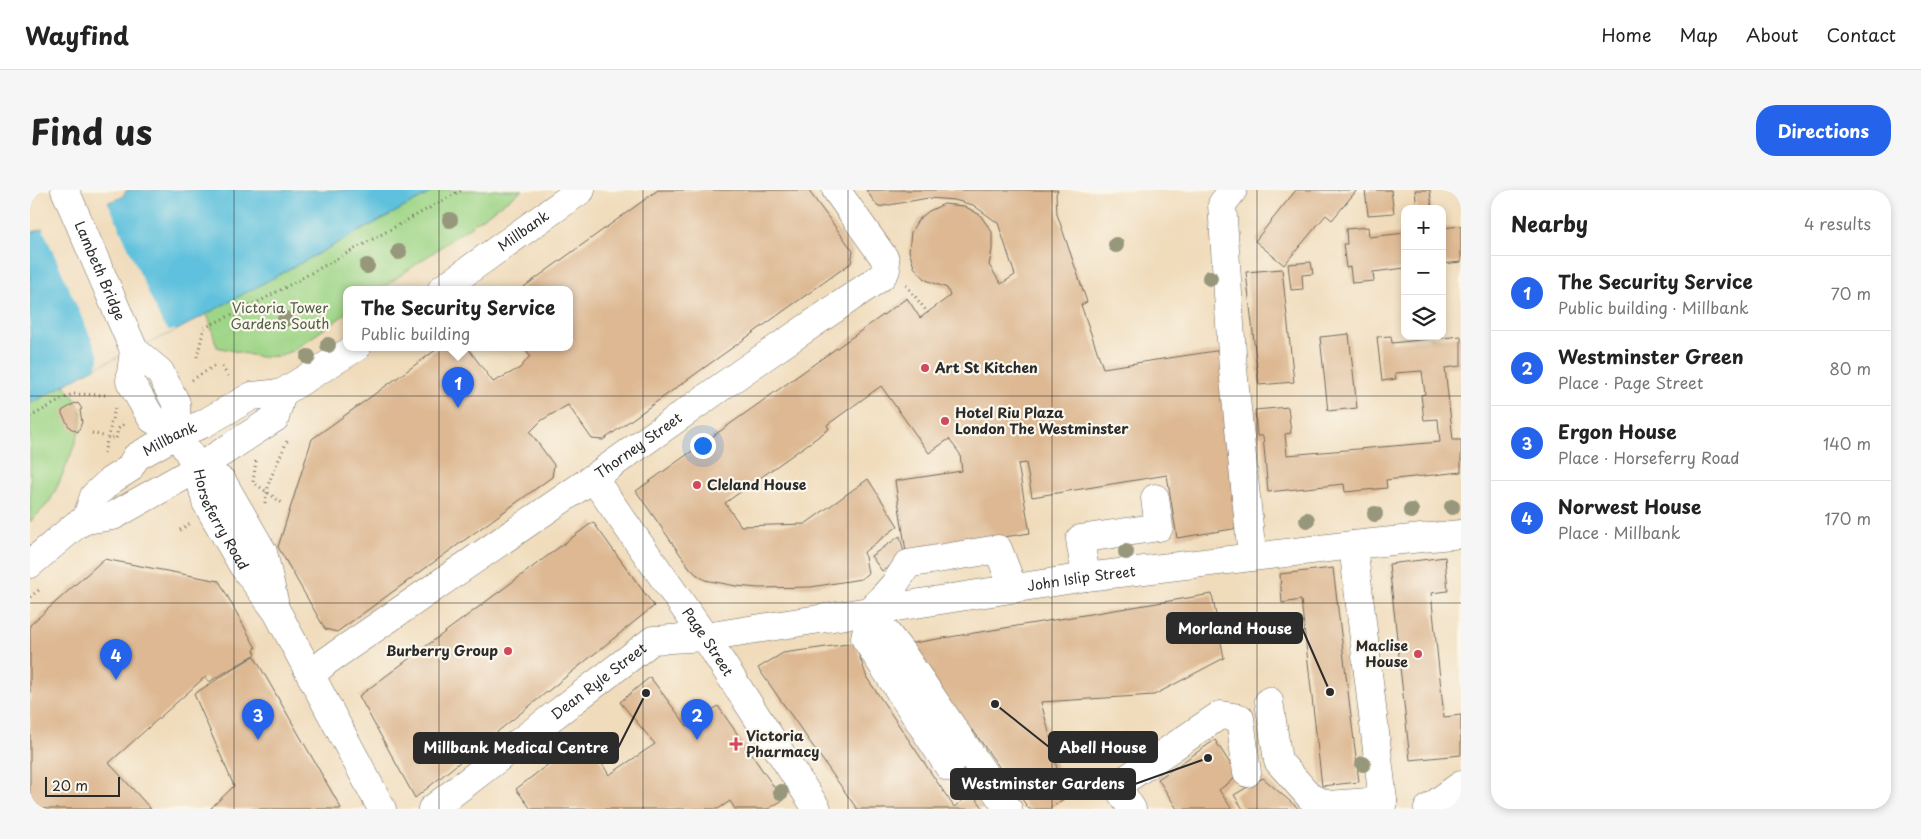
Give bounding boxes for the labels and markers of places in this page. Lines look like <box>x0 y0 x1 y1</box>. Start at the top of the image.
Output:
place label: Art St Kitchen <box>934 357 1038 378</box>
marker: Art St Kitchen <box>919 362 931 374</box>
pin: 1 <box>442 367 474 408</box>
place label: Hotel Riu Plaza London The Westminster <box>955 402 1129 439</box>
marker: Hotel Riu Plaza London The Westminster <box>939 415 951 427</box>
place label: Cleland House <box>707 474 807 495</box>
marker: Cleland House <box>691 479 703 491</box>
callout: Morland House <box>1167 613 1302 643</box>
place label: Maclise House <box>1356 635 1408 672</box>
pin: 4 <box>100 639 132 680</box>
place label: Burberry Group <box>386 640 498 661</box>
marker: Burberry Group <box>502 645 514 657</box>
marker: Maclise House <box>1412 648 1424 660</box>
pin: 3 <box>242 699 274 740</box>
pin: 2 <box>681 699 713 740</box>
place label: Victoria Pharmacy <box>746 725 819 762</box>
callout: Abell House <box>1049 732 1157 762</box>
callout: Millbank Medical Centre <box>414 733 618 763</box>
marker: Victoria Pharmacy <box>730 738 742 750</box>
callout: Westminster Gardens <box>951 769 1135 799</box>

